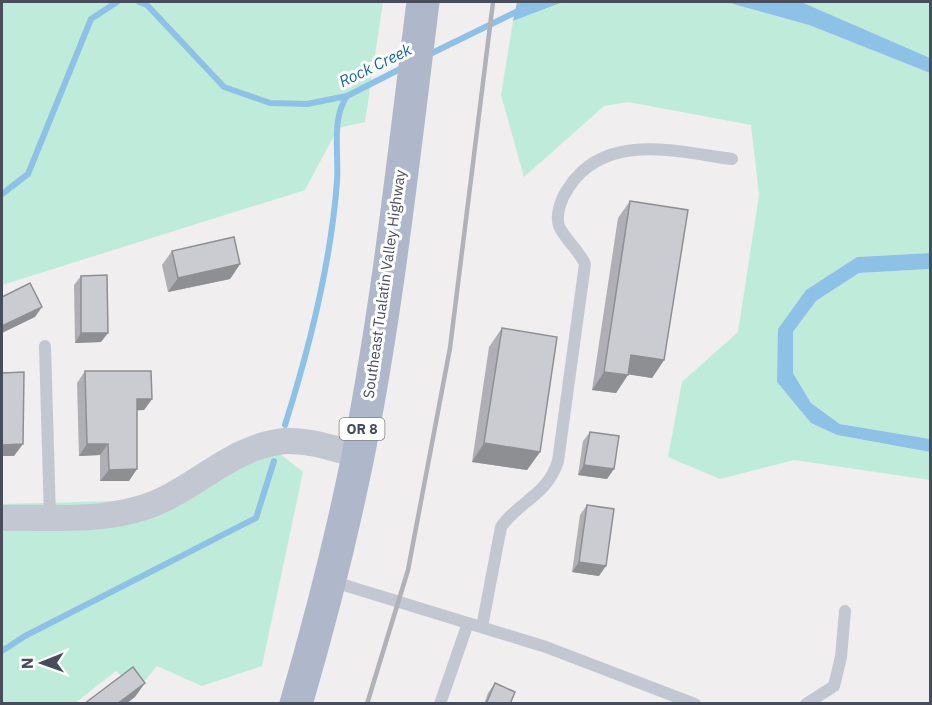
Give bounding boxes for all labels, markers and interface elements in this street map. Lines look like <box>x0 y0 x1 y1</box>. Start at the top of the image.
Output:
water label: Rock Creek <box>335 39 415 91</box>
street label: Southeast Tualatin Valley Highway <box>359 168 410 400</box>
road number: OR 8 <box>340 418 385 440</box>
north arrow <box>12 633 72 693</box>
text: N <box>17 657 37 669</box>

